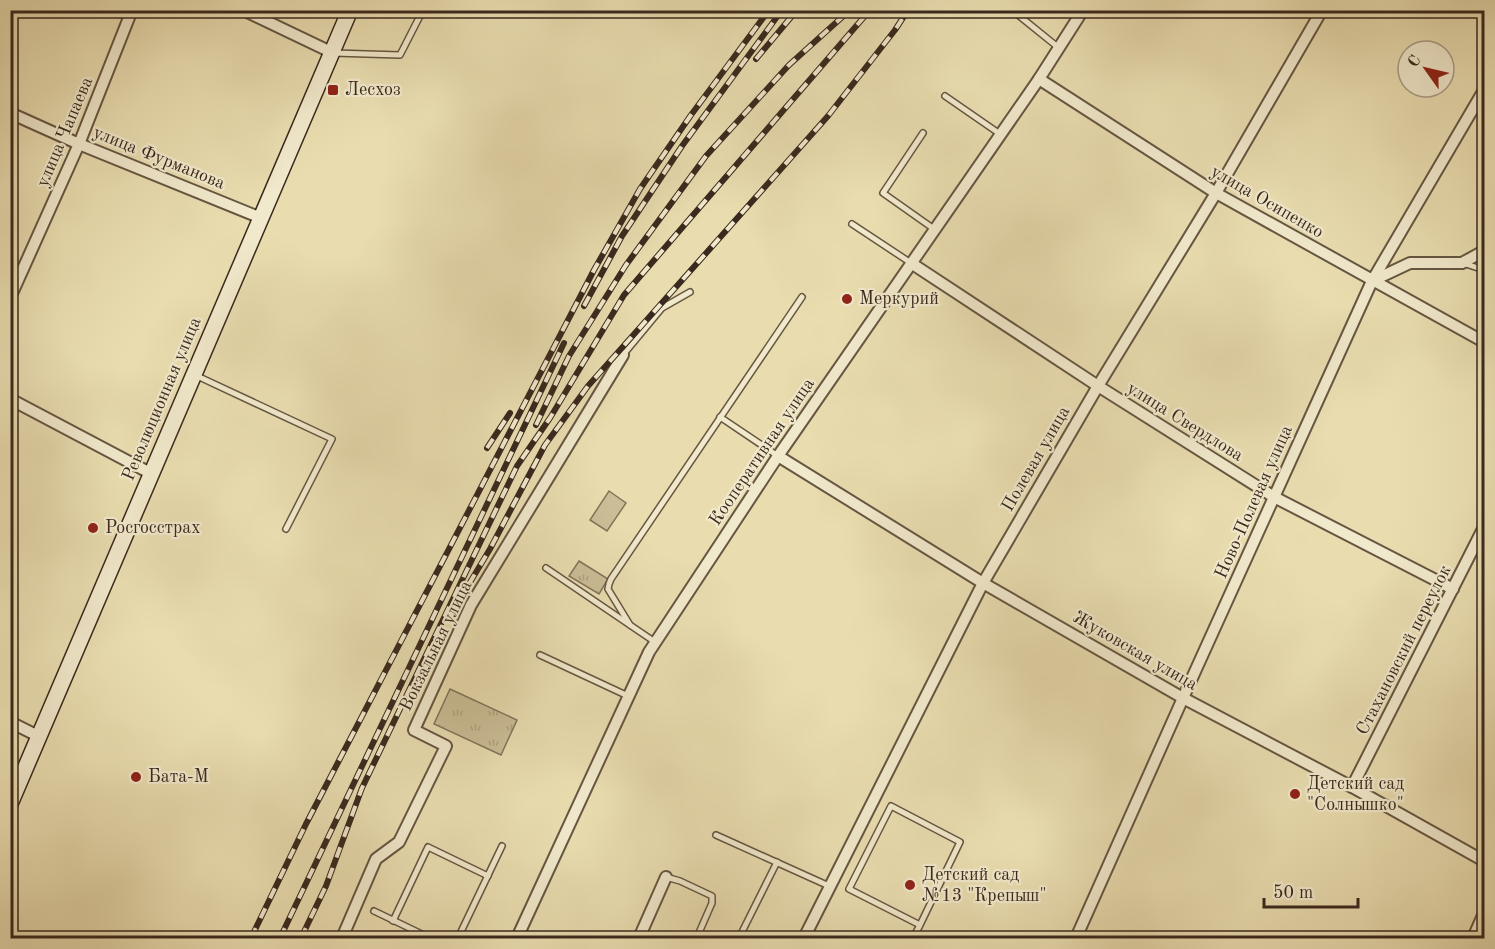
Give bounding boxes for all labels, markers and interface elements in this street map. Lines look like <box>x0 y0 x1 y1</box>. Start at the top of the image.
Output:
north arrow <box>1396 39 1456 99</box>
text: С <box>1406 53 1425 71</box>
street label: улица Чапаева <box>34 74 96 190</box>
place label: Лесхоз <box>345 81 401 99</box>
marker: Лесхоз <box>326 83 340 97</box>
street label: улица Фурманова <box>90 123 228 193</box>
street label: улица Осипенко <box>1207 162 1327 242</box>
place label: Меркурий <box>859 290 939 308</box>
marker: Меркурий <box>840 292 854 306</box>
street label: Революционная улица <box>119 315 205 483</box>
street label: Кооперативная улица <box>706 375 818 529</box>
street label: улица Свердлова <box>1124 379 1246 465</box>
street label: Полевая улица <box>999 403 1073 515</box>
street label: Ново-Полевая улица <box>1212 423 1296 581</box>
place label: Росгосстрах <box>105 519 201 537</box>
marker: Росгосстрах <box>86 521 100 535</box>
street label: Стахановский переулок <box>1353 562 1455 738</box>
street label: Вокзальная улица <box>397 578 475 714</box>
street label: Жуковская улица <box>1070 608 1200 694</box>
place label: Бата-М <box>148 768 209 786</box>
marker: Бата-М <box>129 770 143 784</box>
place label: Детский сад "Солнышко" <box>1307 775 1404 814</box>
marker: Детский сад "Солнышко" <box>1288 787 1302 801</box>
place label: Детский сад №13 "Крепыш" <box>922 866 1047 905</box>
scale bar <box>1264 871 1358 909</box>
marker: Детский сад №13 "Крепыш" <box>903 878 917 892</box>
text: 50 m <box>1273 884 1313 902</box>

